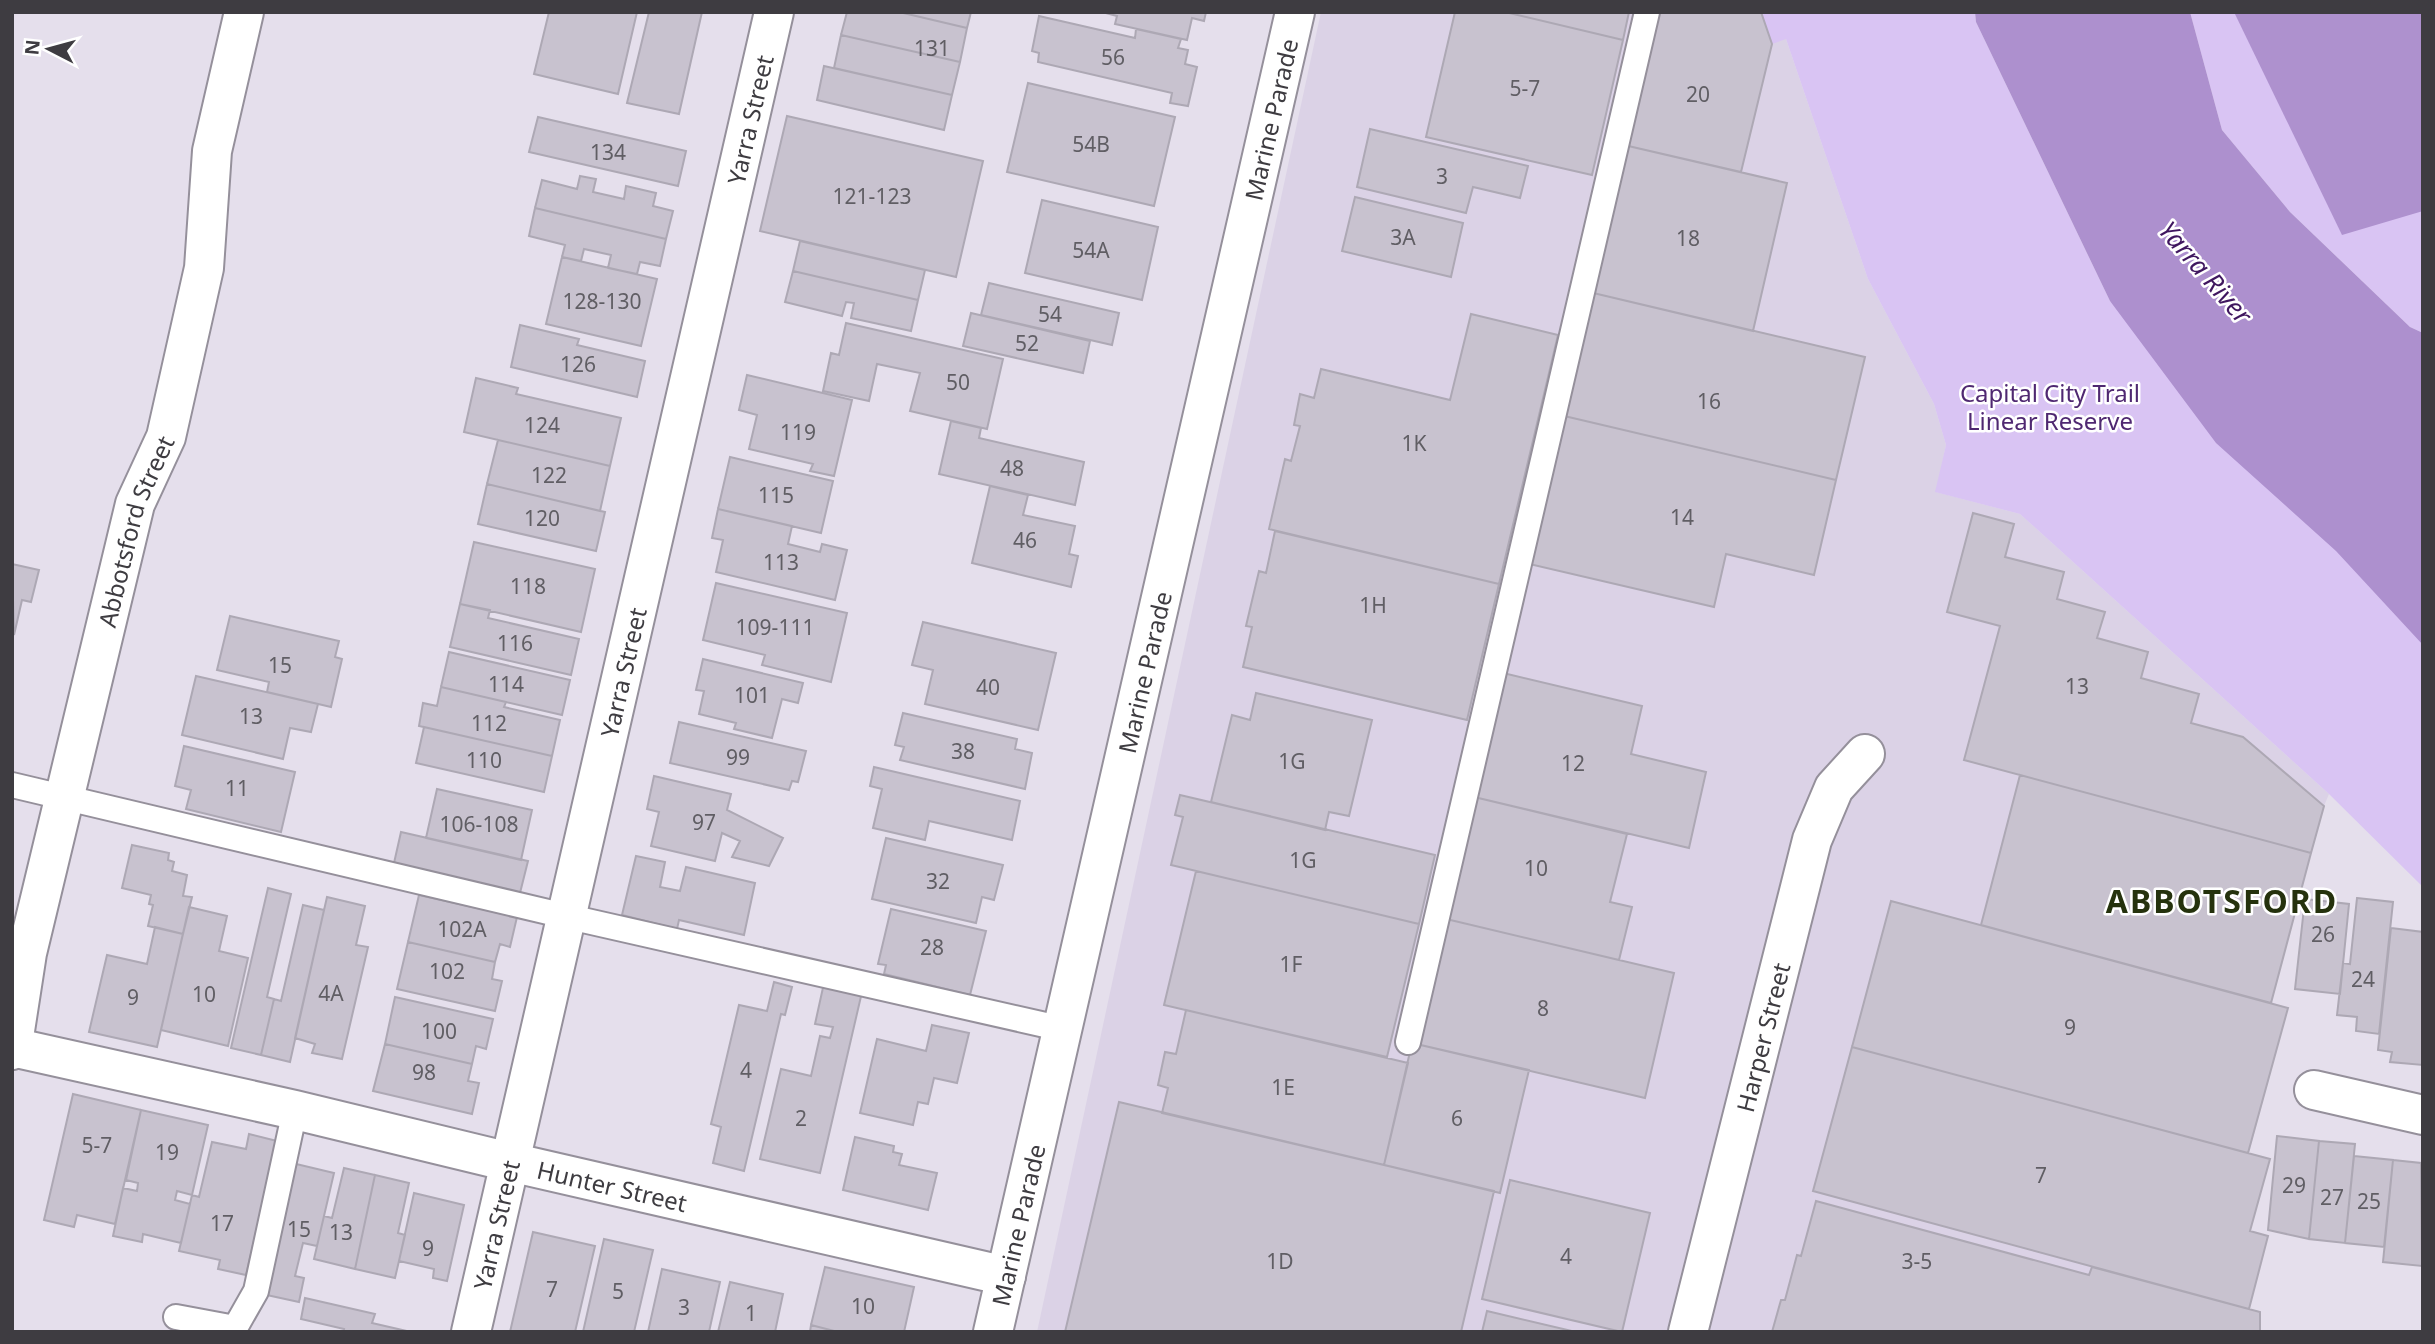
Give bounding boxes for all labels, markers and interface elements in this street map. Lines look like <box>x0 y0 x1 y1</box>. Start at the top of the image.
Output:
north arrow <box>14 14 84 84</box>
house number: 131 <box>914 34 950 62</box>
street label: Marine Parade <box>1236 35 1305 204</box>
text: N <box>18 38 46 56</box>
house number: 56 <box>1101 43 1125 71</box>
street label: Yarra Street <box>718 51 780 188</box>
house number: 5-7 <box>1510 74 1540 102</box>
house number: 20 <box>1686 80 1710 108</box>
house number: 54B <box>1072 130 1110 158</box>
house number: 134 <box>590 138 626 166</box>
house number: 3 <box>1436 162 1448 190</box>
house number: 121-123 <box>833 182 911 210</box>
water label: Yarra River <box>2151 213 2262 332</box>
house number: 3A <box>1390 223 1416 251</box>
house number: 18 <box>1676 224 1700 252</box>
house number: 54A <box>1072 236 1110 264</box>
house number: 128-130 <box>563 287 641 315</box>
house number: 54 <box>1038 300 1062 328</box>
house number: 52 <box>1015 329 1039 357</box>
house number: 126 <box>560 350 596 378</box>
house number: 50 <box>946 368 970 396</box>
park label: Capital City Trail Linear Reserve <box>1960 376 2140 437</box>
house number: 16 <box>1697 387 1721 415</box>
house number: 124 <box>524 411 560 439</box>
house number: 119 <box>780 418 816 446</box>
house number: 1K <box>1401 429 1427 457</box>
street label: Abbotsford Street <box>90 430 181 630</box>
house number: 48 <box>1000 454 1024 482</box>
house number: 122 <box>531 461 567 489</box>
house number: 115 <box>758 481 794 509</box>
house number: 14 <box>1670 503 1694 531</box>
house number: 120 <box>524 504 560 532</box>
house number: 46 <box>1013 526 1037 554</box>
house number: 113 <box>763 548 799 576</box>
house number: 118 <box>510 572 546 600</box>
street label: Marine Parade <box>1109 588 1178 756</box>
house number: 1H <box>1359 591 1387 619</box>
street label: Yarra Street <box>592 604 653 740</box>
house number: 109-111 <box>736 613 814 641</box>
house number: 116 <box>497 629 533 657</box>
house number: 15 <box>268 651 292 679</box>
house number: 114 <box>488 670 524 698</box>
house number: 13 <box>2065 672 2089 700</box>
house number: 40 <box>976 673 1000 701</box>
house number: 101 <box>734 681 770 709</box>
house number: 13 <box>239 702 263 730</box>
house number: 112 <box>471 709 507 737</box>
house number: 38 <box>951 737 975 765</box>
house number: 99 <box>726 743 750 771</box>
house number: 110 <box>466 746 502 774</box>
house number: 1G <box>1278 747 1306 775</box>
house number: 12 <box>1561 749 1585 777</box>
house number: 11 <box>225 774 249 802</box>
house number: 97 <box>692 808 716 836</box>
house number: 106-108 <box>440 810 518 838</box>
house number: 1G <box>1289 846 1317 874</box>
house number: 10 <box>1524 854 1548 882</box>
house number: 32 <box>926 867 950 895</box>
district label: ABBOTSFORD <box>2106 879 2338 922</box>
house number: 102A <box>437 915 487 943</box>
house number: 26 <box>2311 920 2335 948</box>
house number: 28 <box>920 933 944 961</box>
house number: 1F <box>1280 950 1303 978</box>
house number: 102 <box>429 957 465 985</box>
street label: Harper Street <box>1728 959 1797 1115</box>
house number: 24 <box>2351 965 2375 993</box>
house number: 4A <box>318 979 344 1007</box>
house number: 10 <box>192 980 216 1008</box>
house number: 9 <box>127 983 139 1011</box>
house number: 8 <box>1537 994 1549 1022</box>
house number: 9 <box>2064 1013 2076 1041</box>
house number: 100 <box>421 1017 457 1045</box>
house number: 4 <box>740 1056 752 1084</box>
house number: 98 <box>412 1058 436 1086</box>
house number: 1E <box>1271 1073 1295 1101</box>
house number: 2 <box>795 1104 807 1132</box>
house number: 6 <box>1451 1104 1463 1132</box>
house number: 5-7 <box>82 1131 112 1159</box>
house number: 19 <box>155 1138 179 1166</box>
street label: Marine Parade <box>983 1141 1052 1309</box>
street label: Hunter Street <box>534 1152 691 1219</box>
street label: Yarra Street <box>465 1156 527 1293</box>
house number: 7 <box>2035 1161 2047 1189</box>
house number: 29 <box>2282 1171 2306 1199</box>
house number: 27 <box>2320 1183 2344 1211</box>
house number: 25 <box>2357 1187 2381 1215</box>
house number: 17 <box>210 1209 234 1237</box>
house number: 15 <box>287 1215 311 1243</box>
house number: 13 <box>329 1218 353 1246</box>
house number: 9 <box>422 1234 434 1262</box>
house number: 4 <box>1560 1242 1572 1270</box>
house number: 1D <box>1266 1247 1294 1275</box>
house number: 3-5 <box>1902 1247 1932 1275</box>
house number: 7 <box>546 1275 558 1303</box>
house number: 5 <box>612 1277 624 1305</box>
house number: 10 <box>851 1292 875 1320</box>
house number: 3 <box>678 1293 690 1321</box>
house number: 1 <box>745 1299 757 1327</box>

